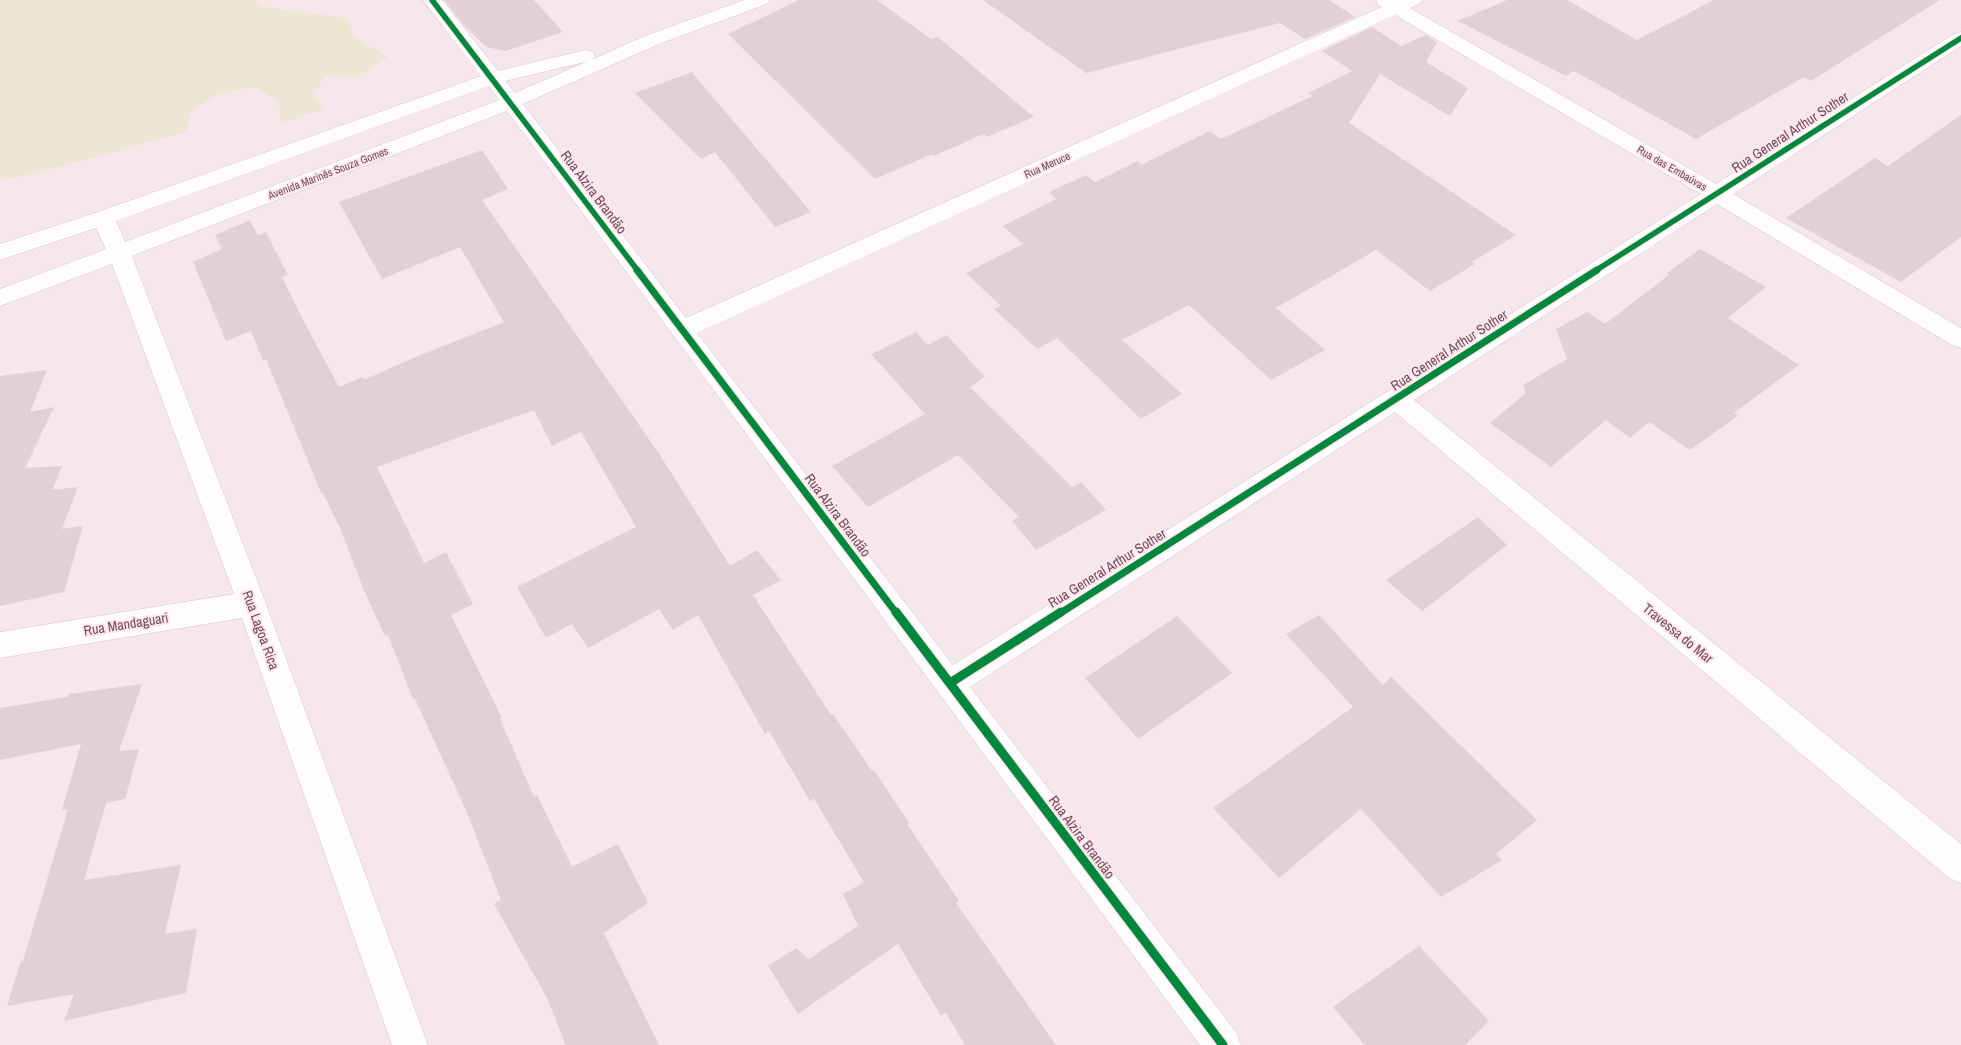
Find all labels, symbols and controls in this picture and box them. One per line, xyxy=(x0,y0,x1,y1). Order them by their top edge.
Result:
street label: Rua General Arthur Sother xyxy=(1728,87,1852,177)
street label: Rua das Embaúvas xyxy=(1634,142,1710,194)
street label: Avenida Marinês Souza Gomes xyxy=(265,143,391,203)
street label: Rua Alzira Brandão xyxy=(557,147,631,237)
street label: Rua Meruce xyxy=(1022,149,1072,181)
street label: Rua General Arthur Sother xyxy=(1387,305,1511,395)
street label: Rua Alzira Brandão xyxy=(801,470,875,560)
street label: Rua General Arthur Sother xyxy=(1045,524,1170,612)
street label: Rua Lagoa Rica xyxy=(238,588,284,673)
street label: Travessa do Mar xyxy=(1639,599,1717,667)
street label: Rua Mandaguari xyxy=(82,608,170,640)
street label: Rua Alzira Brandão xyxy=(1045,792,1119,882)

